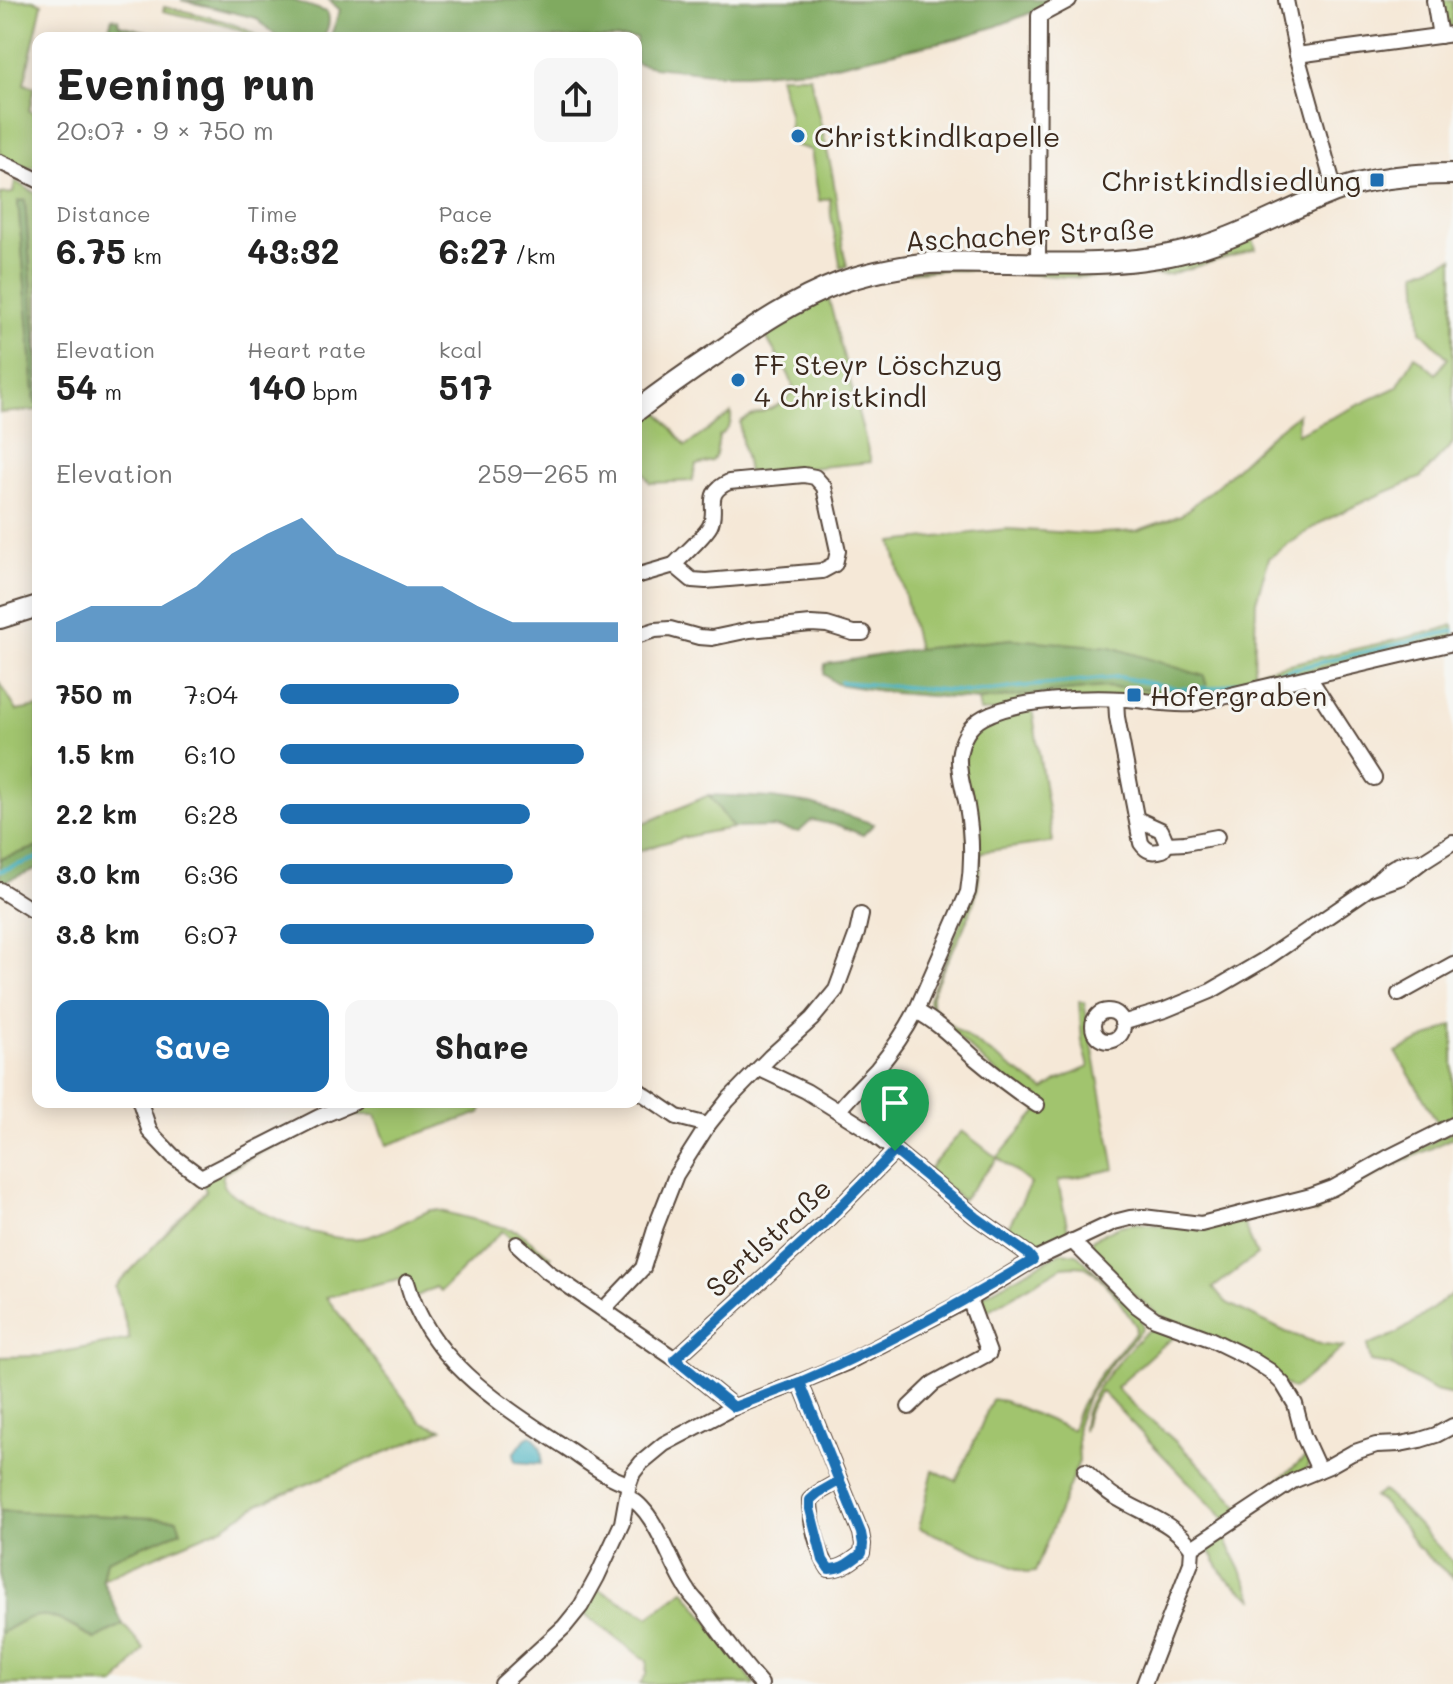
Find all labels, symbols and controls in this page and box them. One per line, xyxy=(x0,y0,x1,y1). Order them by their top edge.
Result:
text: Evening run xyxy=(56,54,315,111)
button: share xyxy=(534,58,618,142)
text: 20:07 · 9 × 750 m xyxy=(56,113,274,147)
place label: Christkindlkapelle xyxy=(814,118,1060,154)
marker: Christkindlkapelle xyxy=(789,127,807,145)
place label: Christkindlsiedlung xyxy=(1102,162,1361,198)
marker: Christkindlsiedlung xyxy=(1368,171,1386,189)
text: Distance xyxy=(56,199,151,228)
text: Time xyxy=(247,199,297,228)
text: Pace xyxy=(439,199,492,228)
street label: Aschacher Straße xyxy=(904,209,1156,259)
text: 6.75 xyxy=(56,228,126,273)
text: 43:32 xyxy=(247,228,339,273)
text: 6:27 xyxy=(439,228,508,273)
text: km xyxy=(126,241,162,270)
text: /km xyxy=(508,241,556,270)
text: Elevation xyxy=(56,335,155,364)
text: Heart rate xyxy=(247,335,366,364)
text: kcal xyxy=(439,335,483,364)
place label: FF Steyr Löschzug 4 Christkindl xyxy=(754,346,1002,414)
text: 54 xyxy=(56,364,97,409)
text: 140 xyxy=(247,364,306,409)
text: 517 xyxy=(439,364,493,409)
marker: FF Steyr Löschzug 4 Christkindl xyxy=(729,371,747,389)
text: m xyxy=(97,377,122,406)
text: bpm xyxy=(306,377,358,406)
text: Elevation xyxy=(56,456,173,490)
text: 259–265 m xyxy=(477,456,618,490)
text: 750 m xyxy=(56,677,132,711)
text: 7:04 xyxy=(184,677,238,711)
place label: Hofergraben xyxy=(1150,677,1327,713)
marker: Hofergraben xyxy=(1125,686,1143,704)
text: 1.5 km xyxy=(56,737,135,771)
text: 6:10 xyxy=(184,737,235,771)
text: 2.2 km xyxy=(56,797,137,831)
text: 6:28 xyxy=(184,797,238,831)
text: 3.0 km xyxy=(56,857,140,891)
text: 6:36 xyxy=(184,857,239,891)
text: 3.8 km xyxy=(56,917,140,951)
text: 6:07 xyxy=(184,917,238,951)
button: Save xyxy=(56,1000,329,1092)
button: Share xyxy=(345,1000,618,1092)
pin xyxy=(861,1069,929,1151)
icon: arrive xyxy=(873,1081,917,1125)
street label: Sertlstraße xyxy=(698,1170,838,1304)

